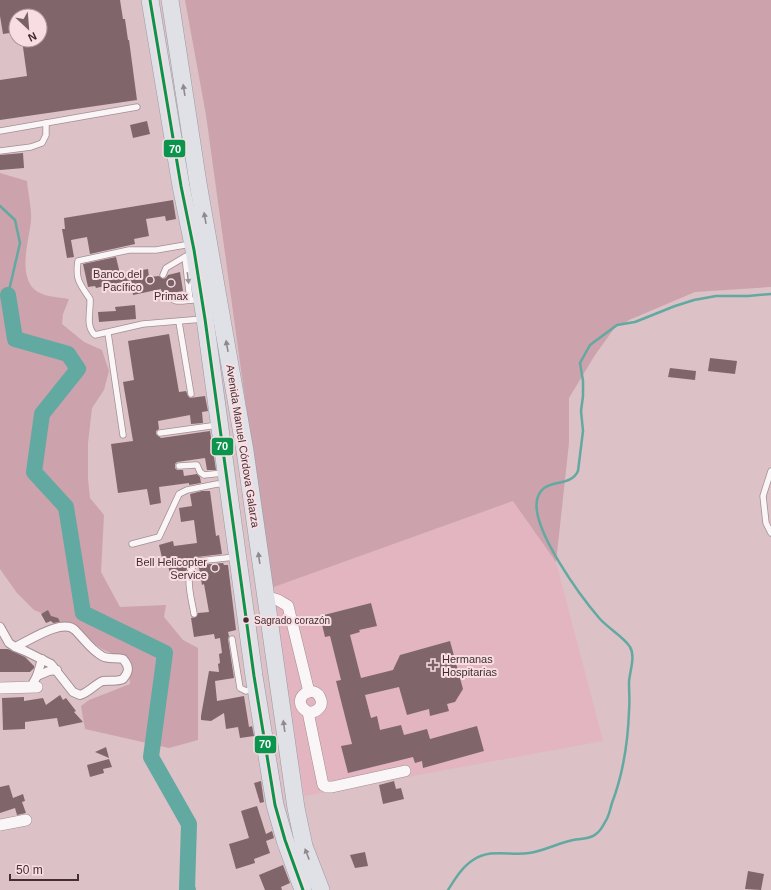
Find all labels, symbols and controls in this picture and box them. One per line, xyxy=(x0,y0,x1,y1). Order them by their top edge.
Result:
north arrow xyxy=(8,8,48,48)
text: N xyxy=(26,30,39,44)
one-way arrow xyxy=(181,84,187,96)
line badge: 70 xyxy=(163,139,186,158)
text: 70 xyxy=(169,143,181,155)
one-way arrow xyxy=(201,212,207,224)
place label: Banco del Pacífico xyxy=(93,268,142,293)
one-way arrow xyxy=(185,272,191,284)
marker: Banco del Pacífico xyxy=(145,275,155,285)
marker: Primax xyxy=(166,278,176,288)
place label: Primax xyxy=(154,290,189,302)
one-way arrow xyxy=(224,340,230,352)
street label: Avenida Manuel Córdova Galarza xyxy=(224,364,262,529)
line badge: 70 xyxy=(211,437,234,456)
text: 70 xyxy=(216,440,228,452)
one-way arrow xyxy=(256,552,262,564)
place label: Bell Helicopter Service xyxy=(136,556,207,581)
marker: Bell Helicopter Service xyxy=(210,563,220,573)
marker: Sagrado corazón xyxy=(241,615,251,625)
place label: Sagrado corazón xyxy=(254,615,330,626)
place label: Hermanas Hospitarias xyxy=(442,653,498,678)
marker: Hermanas Hospitarias xyxy=(427,659,439,671)
one-way arrow xyxy=(281,720,287,732)
line badge: 70 xyxy=(254,735,277,754)
text: 70 xyxy=(259,738,271,750)
one-way arrow xyxy=(304,847,310,859)
scale bar xyxy=(10,856,78,882)
text: 50 m xyxy=(16,863,43,877)

